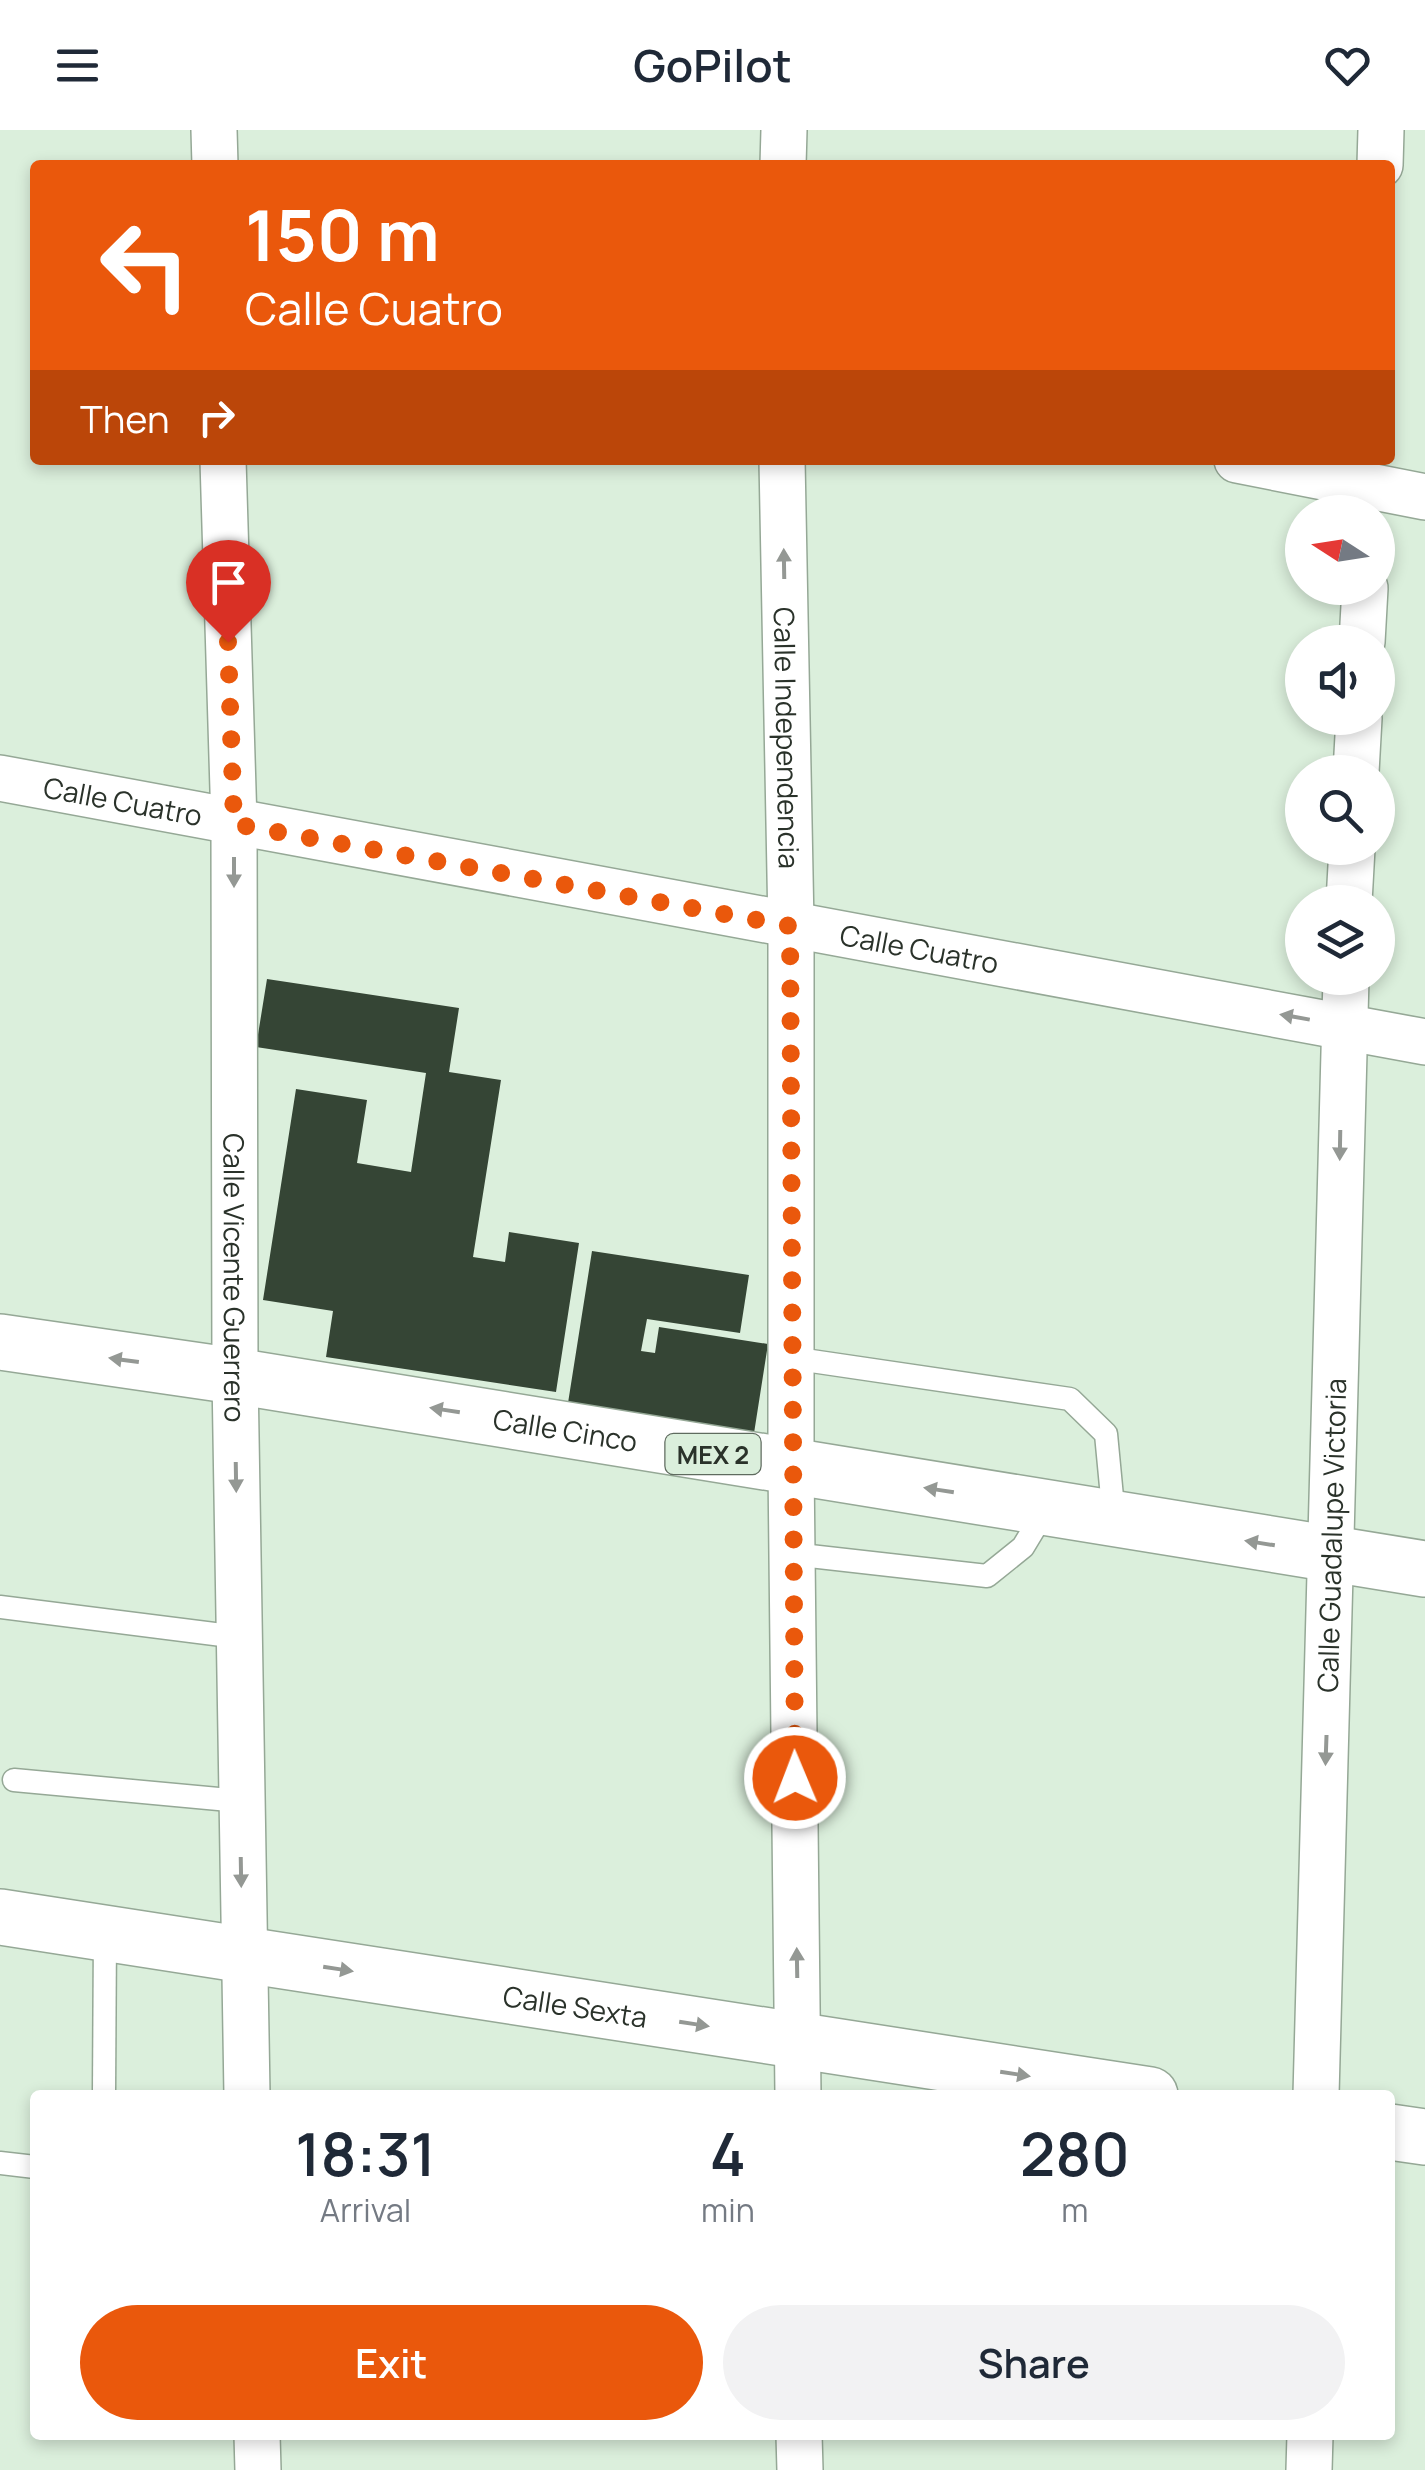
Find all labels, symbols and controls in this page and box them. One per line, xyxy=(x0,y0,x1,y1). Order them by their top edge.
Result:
text: GoPilot xyxy=(633,34,792,96)
icon: menu xyxy=(50,38,105,93)
icon: heart xyxy=(1320,38,1375,93)
text: 150 m xyxy=(245,186,440,282)
icon: left xyxy=(80,200,210,330)
text: Calle Cuatro xyxy=(245,277,503,339)
icon: right xyxy=(189,390,244,445)
text: Then xyxy=(80,392,169,444)
north arrow xyxy=(1285,495,1395,605)
map controls xyxy=(1285,495,1395,995)
pin xyxy=(186,540,271,643)
one-way arrow xyxy=(776,547,792,579)
icon: arrive xyxy=(201,555,256,610)
street label: Calle Independencia xyxy=(766,607,809,869)
button: sound xyxy=(1285,625,1395,735)
button: search xyxy=(1285,755,1395,865)
street label: Calle Cuatro xyxy=(41,767,205,834)
one-way arrow xyxy=(226,857,242,889)
button: layers xyxy=(1285,885,1395,995)
street label: Calle Cuatro xyxy=(837,915,1002,982)
one-way arrow xyxy=(1279,1008,1310,1024)
one-way arrow xyxy=(1332,1129,1348,1161)
street label: Calle Vicente Guerrero xyxy=(216,1133,255,1423)
one-way arrow xyxy=(108,1352,139,1368)
street label: Calle Guadalupe Victoria xyxy=(1308,1378,1354,1693)
street label: Calle Cinco xyxy=(490,1399,640,1460)
one-way arrow xyxy=(429,1402,461,1418)
road number: MEX 2 xyxy=(666,1434,760,1474)
one-way arrow xyxy=(229,1462,245,1494)
one-way arrow xyxy=(923,1482,954,1498)
one-way arrow xyxy=(1243,1535,1275,1550)
position arrow xyxy=(743,1726,847,1830)
one-way arrow xyxy=(1317,1734,1333,1766)
one-way arrow xyxy=(233,1857,249,1889)
one-way arrow xyxy=(789,1946,805,1978)
one-way arrow xyxy=(323,1962,355,1977)
street label: Calle Sexta xyxy=(500,1976,650,2036)
one-way arrow xyxy=(679,2017,711,2033)
one-way arrow xyxy=(1000,2067,1032,2082)
text: 18:31 xyxy=(295,2112,436,2194)
text: 4 xyxy=(710,2112,746,2194)
text: 280 xyxy=(1020,2112,1130,2194)
text: Arrival xyxy=(320,2188,411,2232)
text: min xyxy=(701,2188,755,2232)
text: m xyxy=(1061,2188,1088,2232)
button: Exit xyxy=(80,2305,703,2420)
button: Share xyxy=(723,2305,1345,2420)

